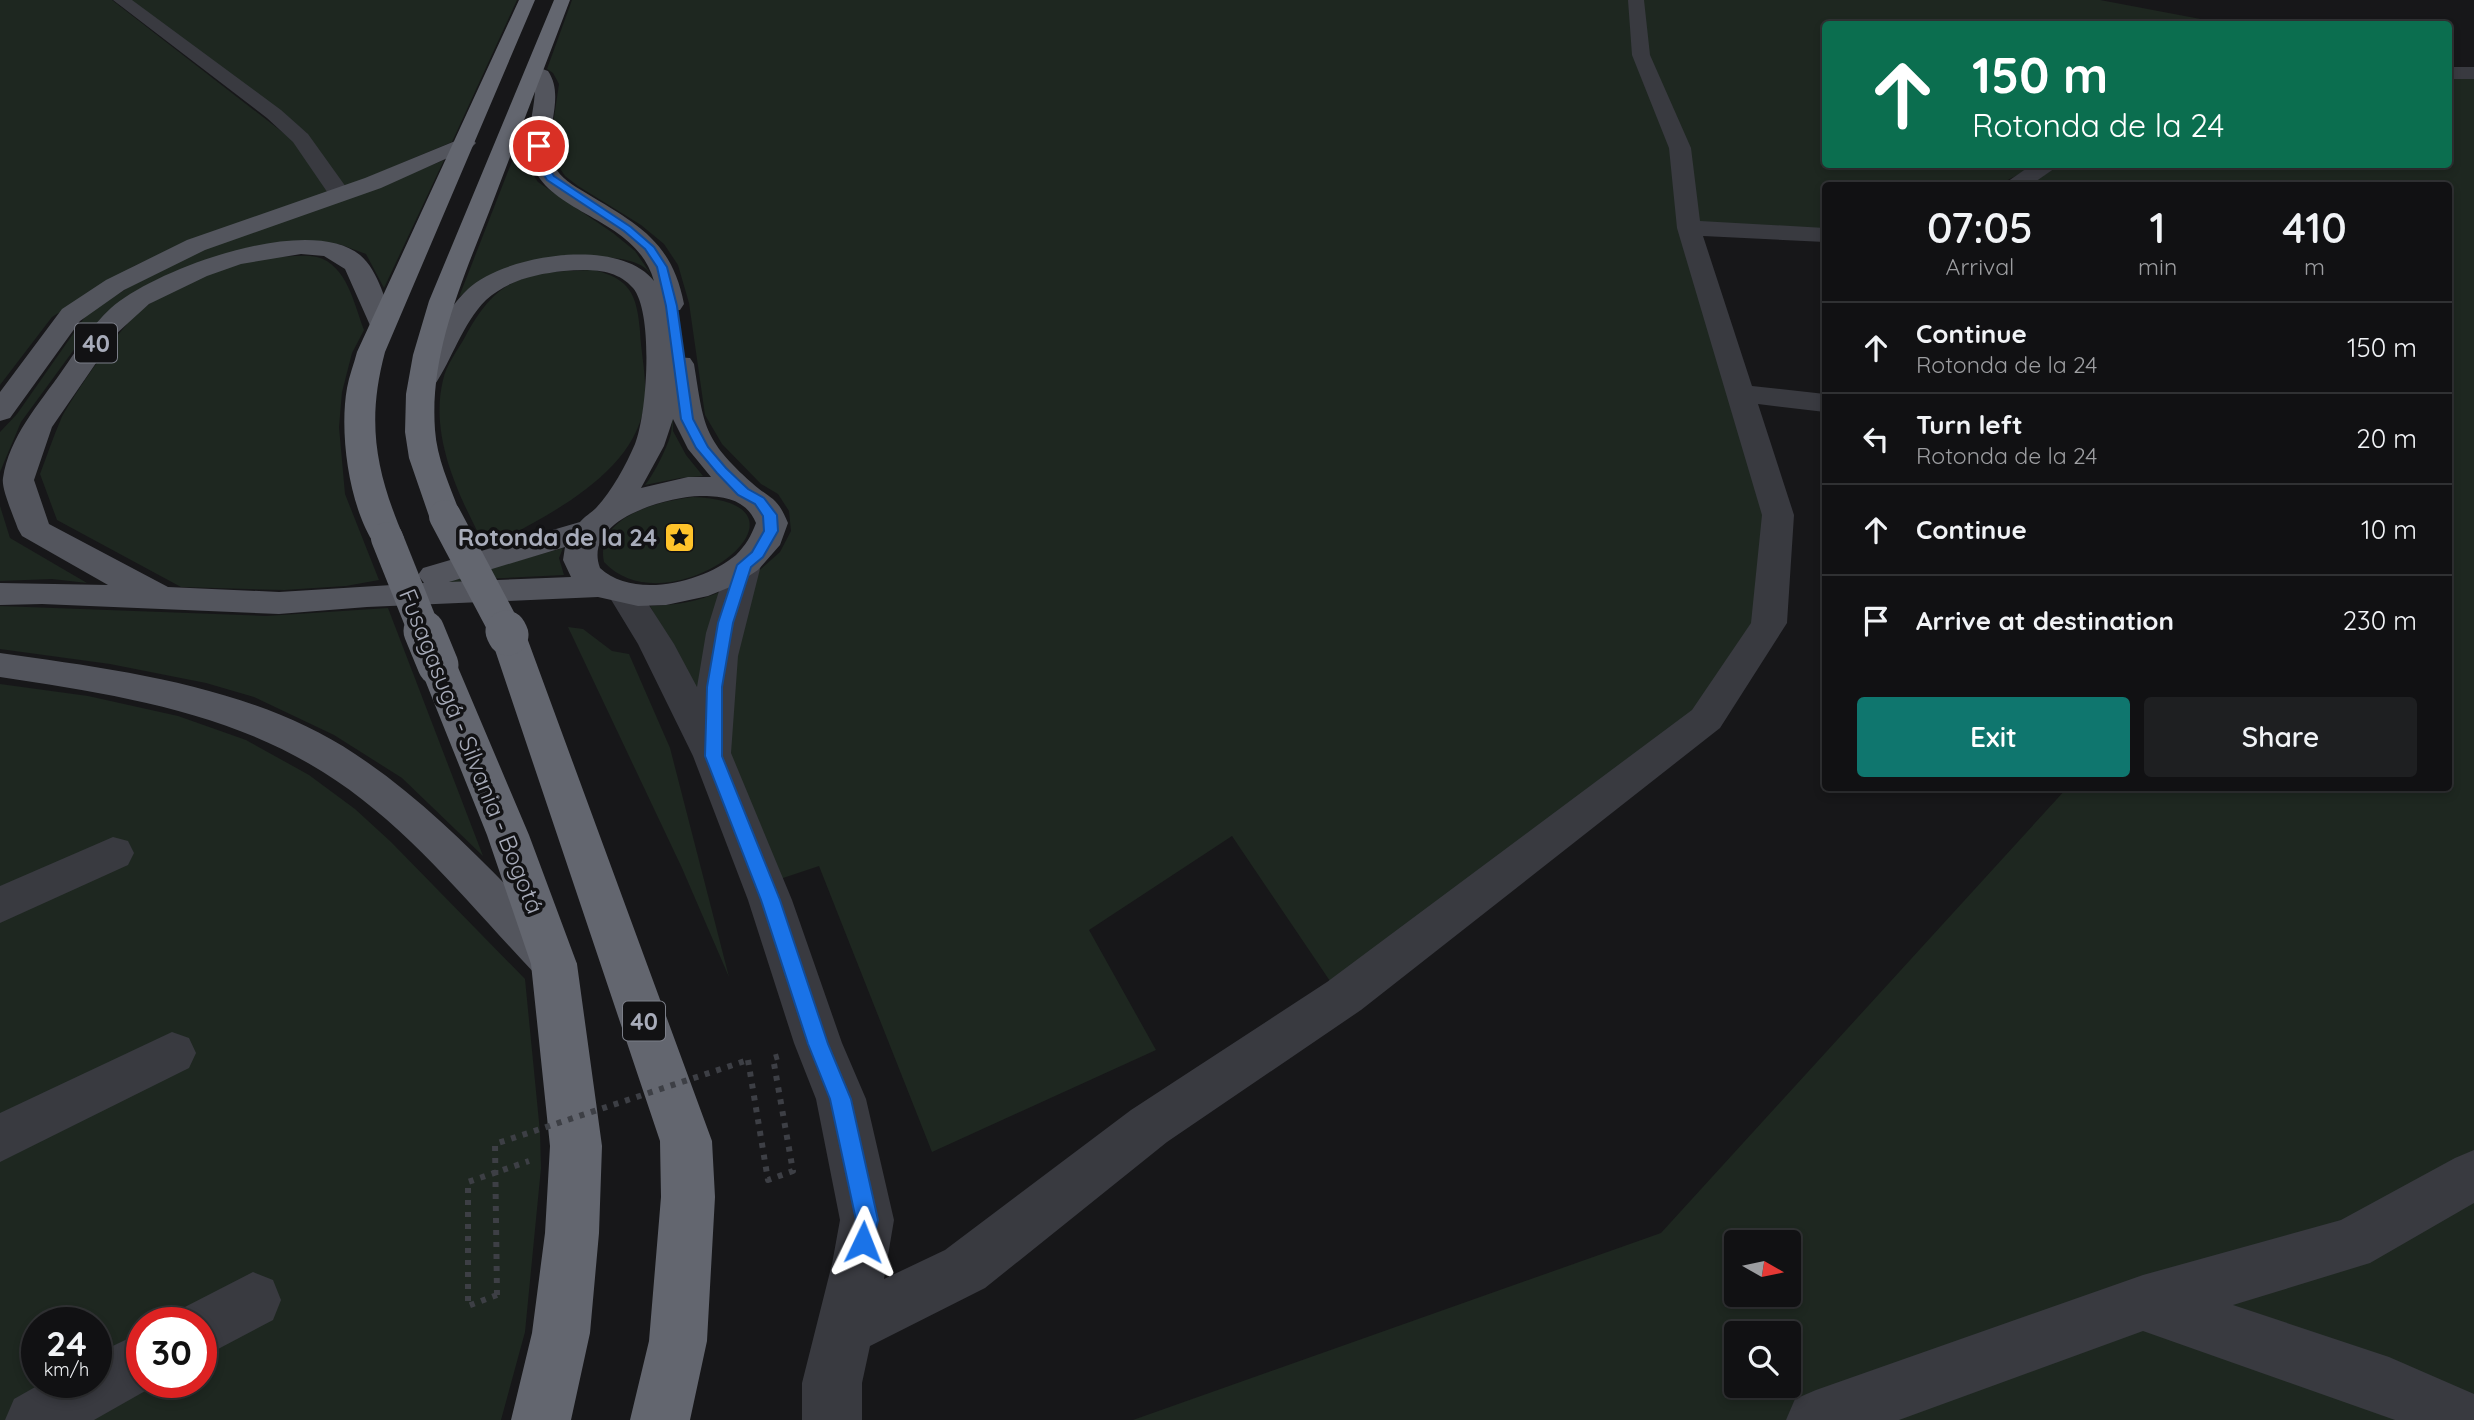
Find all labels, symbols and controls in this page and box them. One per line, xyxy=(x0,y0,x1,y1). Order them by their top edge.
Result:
text: 150 m xyxy=(1972,44,2108,105)
icon: ahead xyxy=(1857,49,1948,140)
text: Rotonda de la 24 xyxy=(1972,105,2224,145)
pin xyxy=(509,116,569,176)
icon: arrive xyxy=(520,127,558,165)
text: 07:05 xyxy=(1927,201,2033,254)
text: 1 xyxy=(2150,201,2166,254)
text: 410 xyxy=(2282,201,2347,254)
text: Arrival xyxy=(1946,252,2014,281)
text: min xyxy=(2138,252,2177,281)
text: m xyxy=(2304,252,2325,281)
text: Continue xyxy=(1916,317,2027,350)
road number: 40 xyxy=(75,324,117,362)
icon: ahead xyxy=(1857,329,1895,367)
text: 150 m xyxy=(2347,331,2417,364)
text: Rotonda de la 24 xyxy=(1916,350,2097,379)
text: Turn left xyxy=(1916,408,2023,441)
icon: left xyxy=(1857,420,1895,458)
text: 20 m xyxy=(2356,422,2417,455)
text: Rotonda de la 24 xyxy=(1916,441,2097,470)
icon: ahead xyxy=(1857,511,1895,549)
text: Continue xyxy=(1916,513,2027,546)
text: 10 m xyxy=(2361,513,2417,546)
place icon: Rotonda de la 24 xyxy=(663,520,697,554)
place label: Rotonda de la 24 xyxy=(458,522,657,552)
street label: Fusagasugá - Silvania - Bogotá xyxy=(393,584,551,918)
icon: arrive xyxy=(1857,602,1895,640)
text: Arrive at destination xyxy=(1916,604,2174,637)
text: 230 m xyxy=(2343,604,2417,637)
button: Exit xyxy=(1857,697,2130,777)
button: Share xyxy=(2144,697,2417,777)
road number: 40 xyxy=(623,1002,665,1040)
position arrow xyxy=(826,1205,900,1279)
north arrow xyxy=(1724,1230,1801,1307)
map controls xyxy=(1724,1230,1801,1398)
speed limit sign: 30 xyxy=(126,1307,217,1398)
text: 24 xyxy=(46,1321,87,1365)
button: search xyxy=(1724,1321,1801,1398)
text: km/h xyxy=(44,1358,89,1381)

